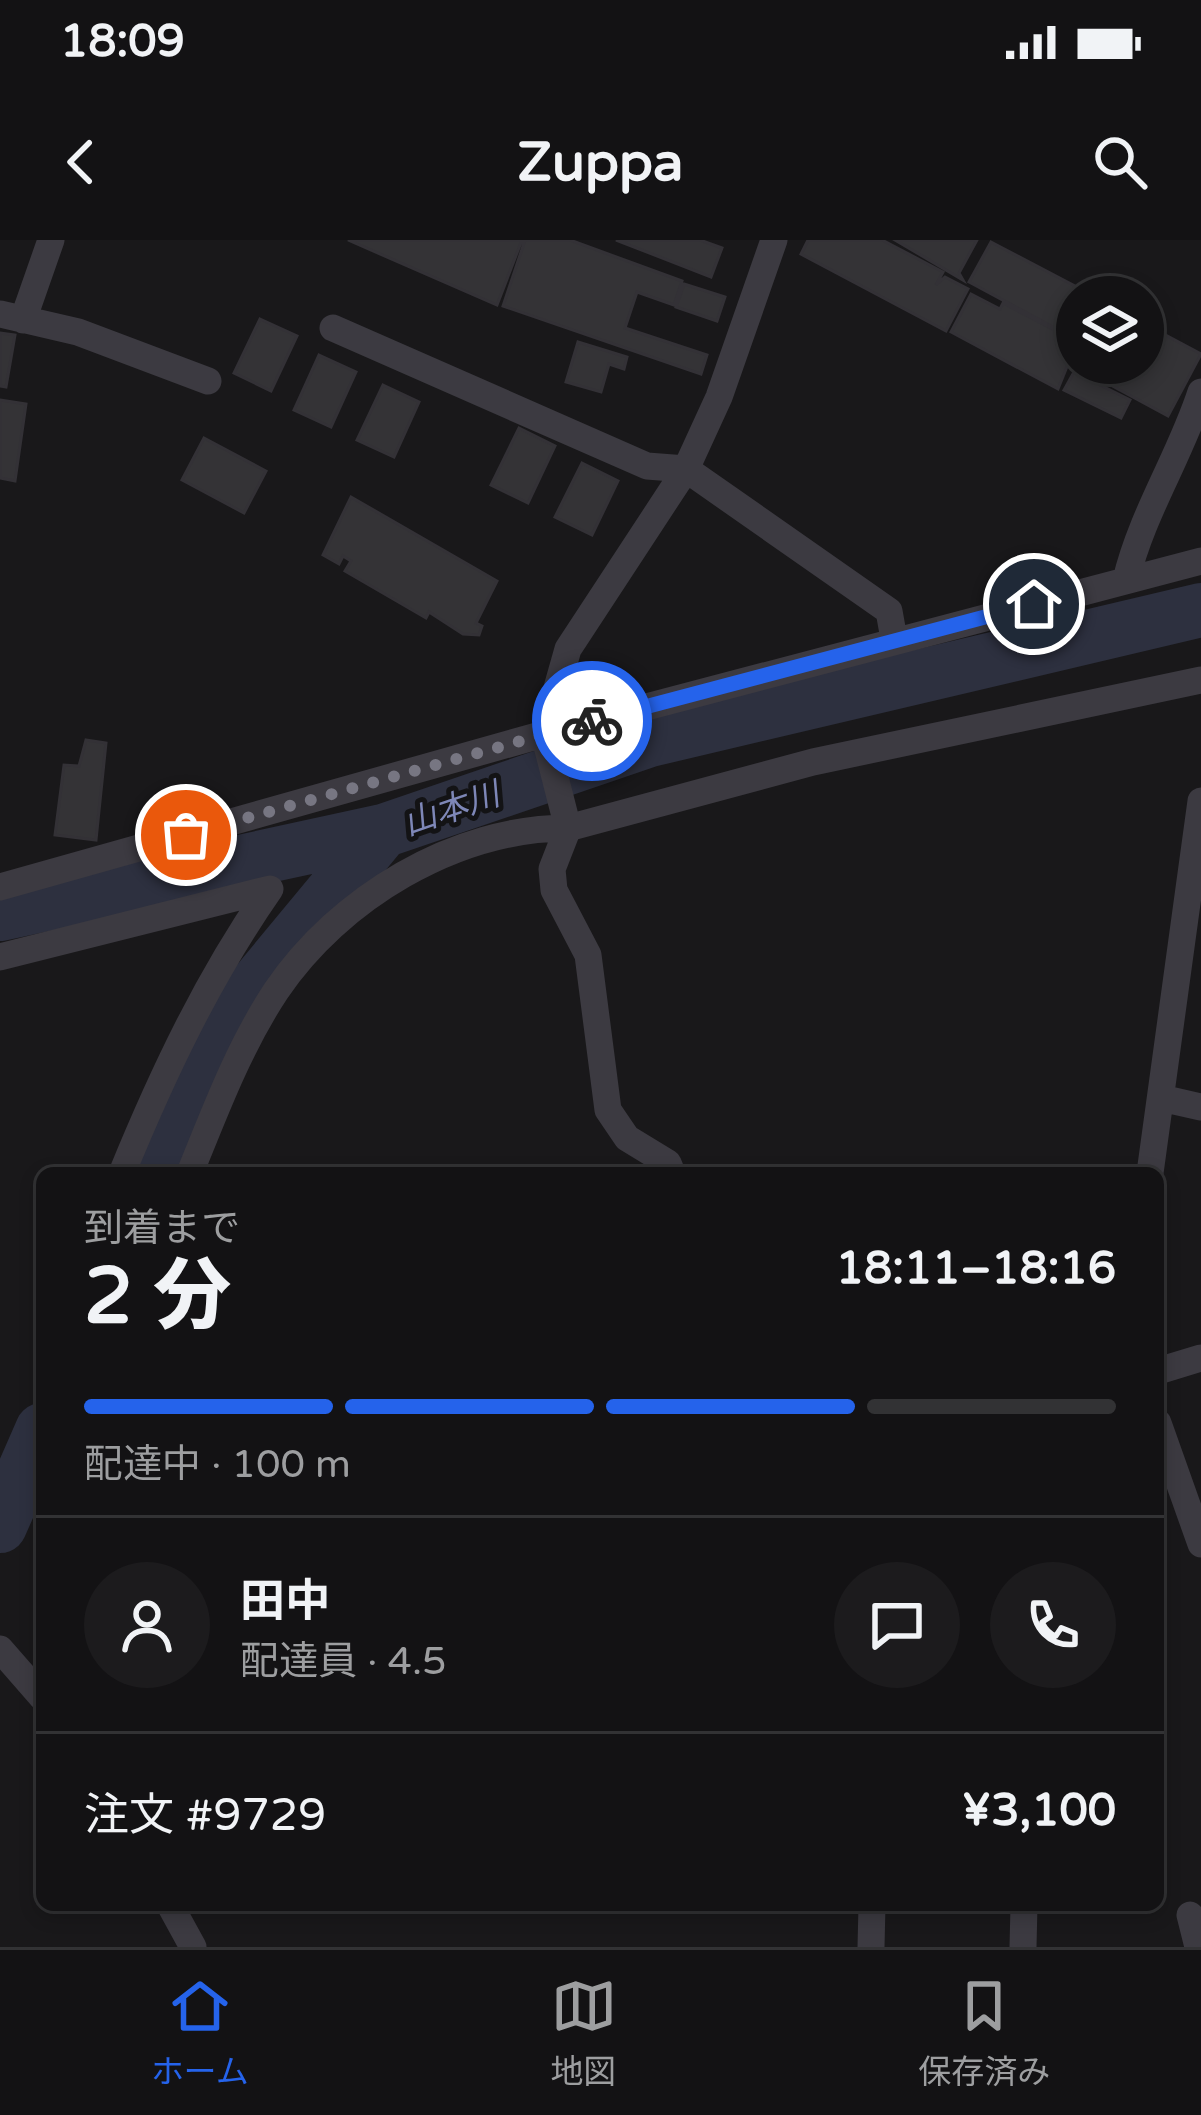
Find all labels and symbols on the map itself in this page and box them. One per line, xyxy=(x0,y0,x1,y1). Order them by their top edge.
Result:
pin xyxy=(983,553,1085,655)
courier xyxy=(532,661,652,781)
water label: 山本川 xyxy=(398,774,507,844)
pin xyxy=(135,784,237,886)

